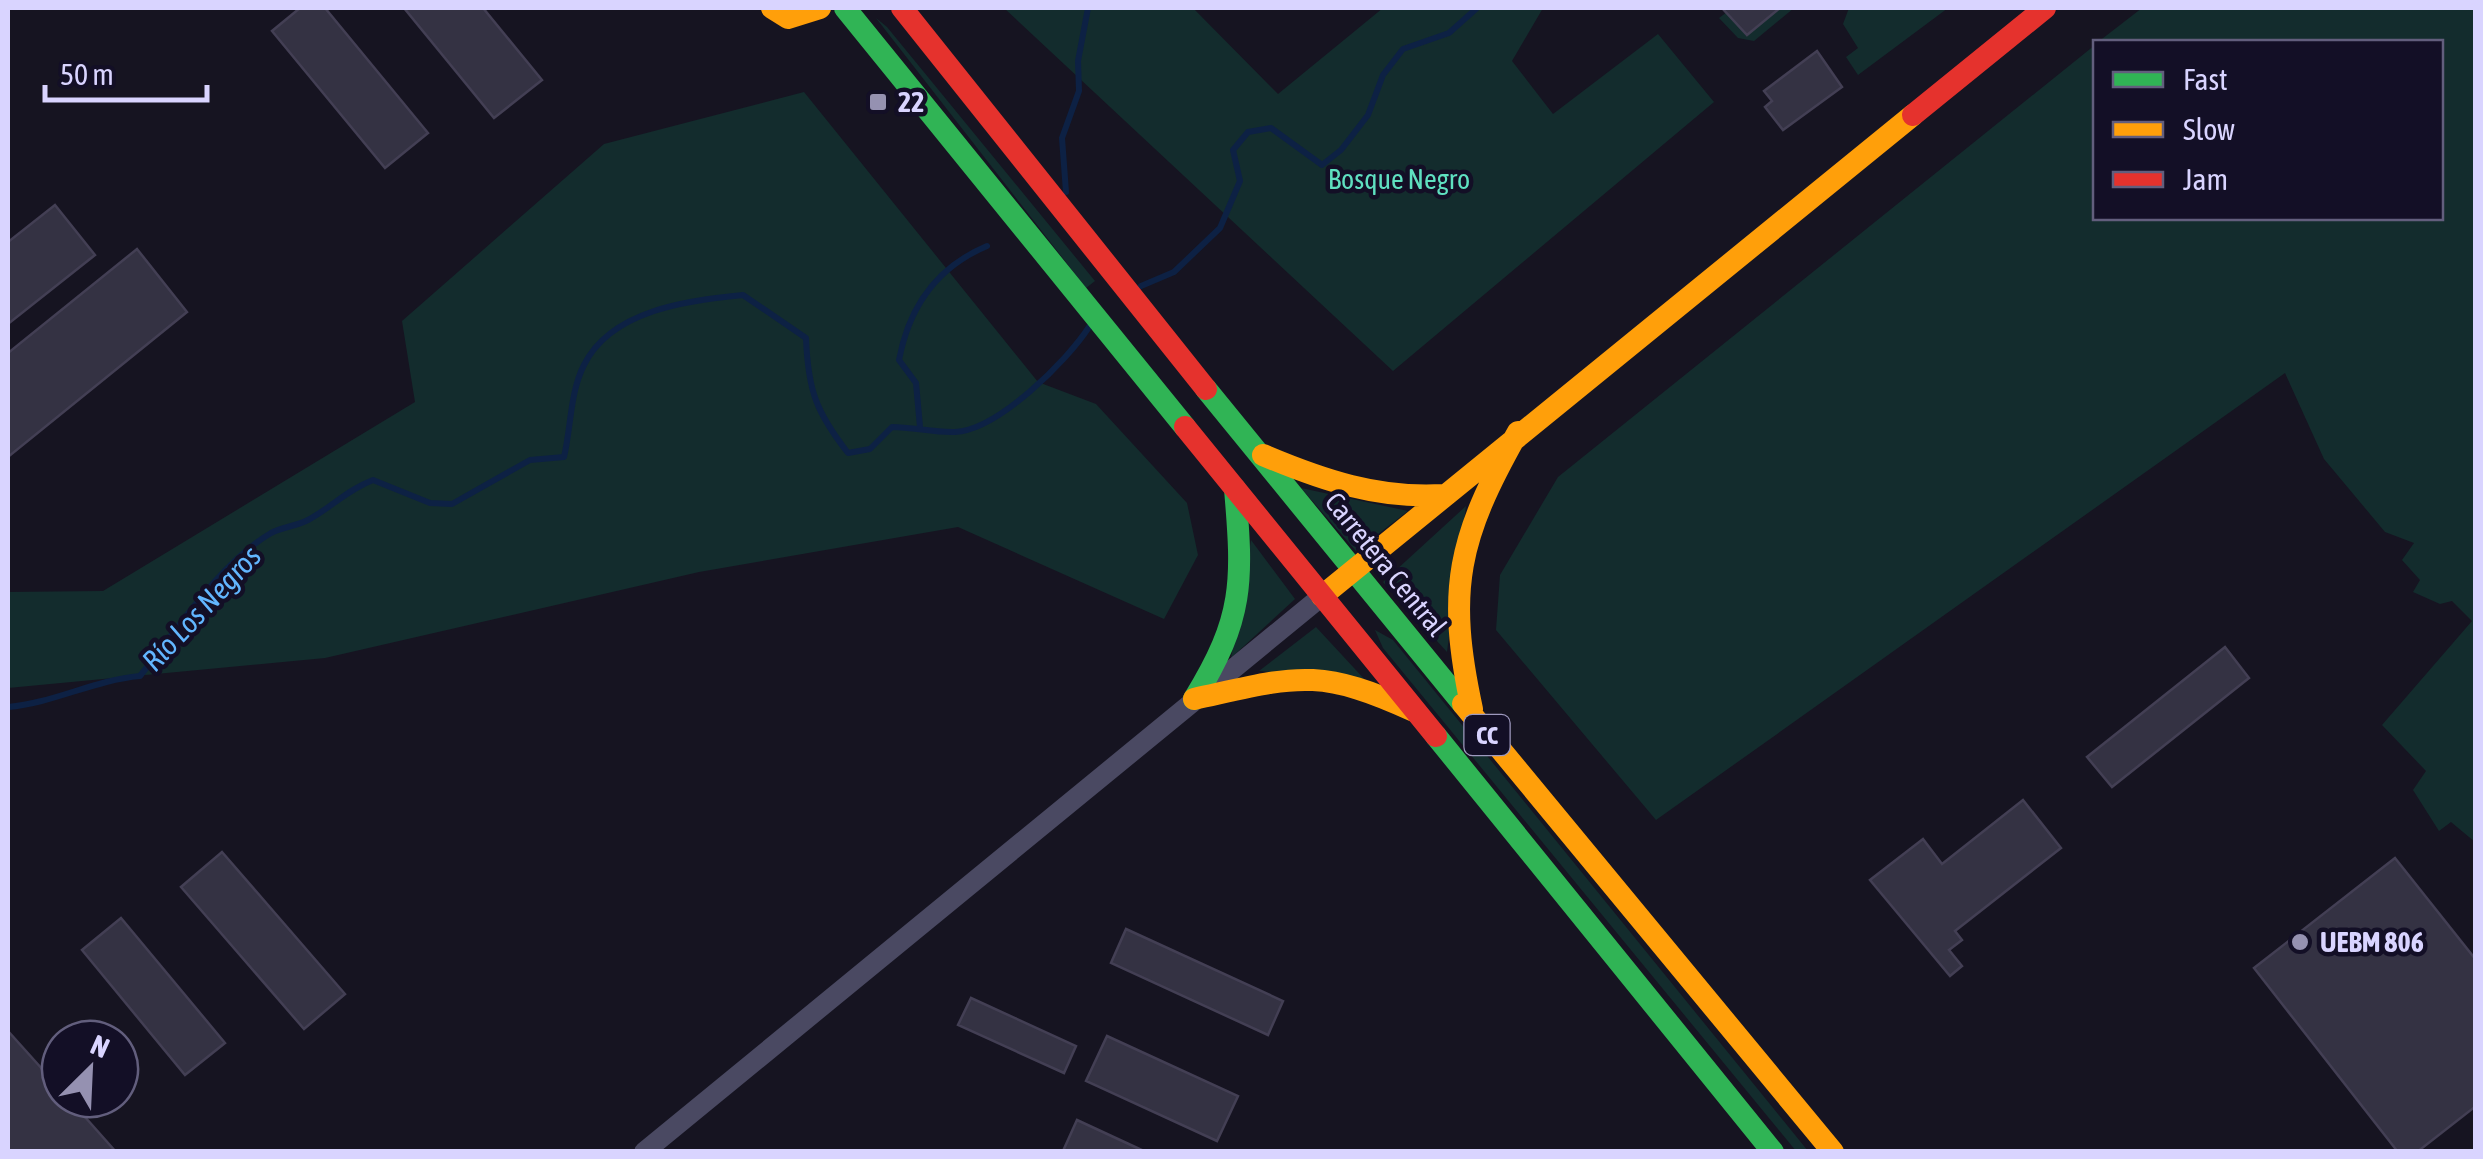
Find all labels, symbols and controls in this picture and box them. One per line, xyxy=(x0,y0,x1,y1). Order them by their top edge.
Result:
scale bar xyxy=(45,40,208,102)
legend xyxy=(2093,40,2443,220)
text: 50 m xyxy=(60,57,114,91)
text: Fast xyxy=(2183,62,2228,96)
place label: 22 xyxy=(898,86,924,118)
marker: 22 xyxy=(867,91,889,113)
text: Slow xyxy=(2183,112,2235,146)
text: Jam xyxy=(2183,162,2228,196)
park label: Bosque Negro xyxy=(1328,163,1470,195)
street label: Carretera Central xyxy=(1318,486,1454,643)
water label: Río Los Negros xyxy=(135,539,267,677)
road number: CC xyxy=(1464,715,1510,755)
place label: UEBM 806 xyxy=(2320,926,2424,958)
marker: UEBM 806 xyxy=(2289,931,2311,953)
north arrow xyxy=(40,1019,140,1119)
text: N xyxy=(86,1028,114,1064)

